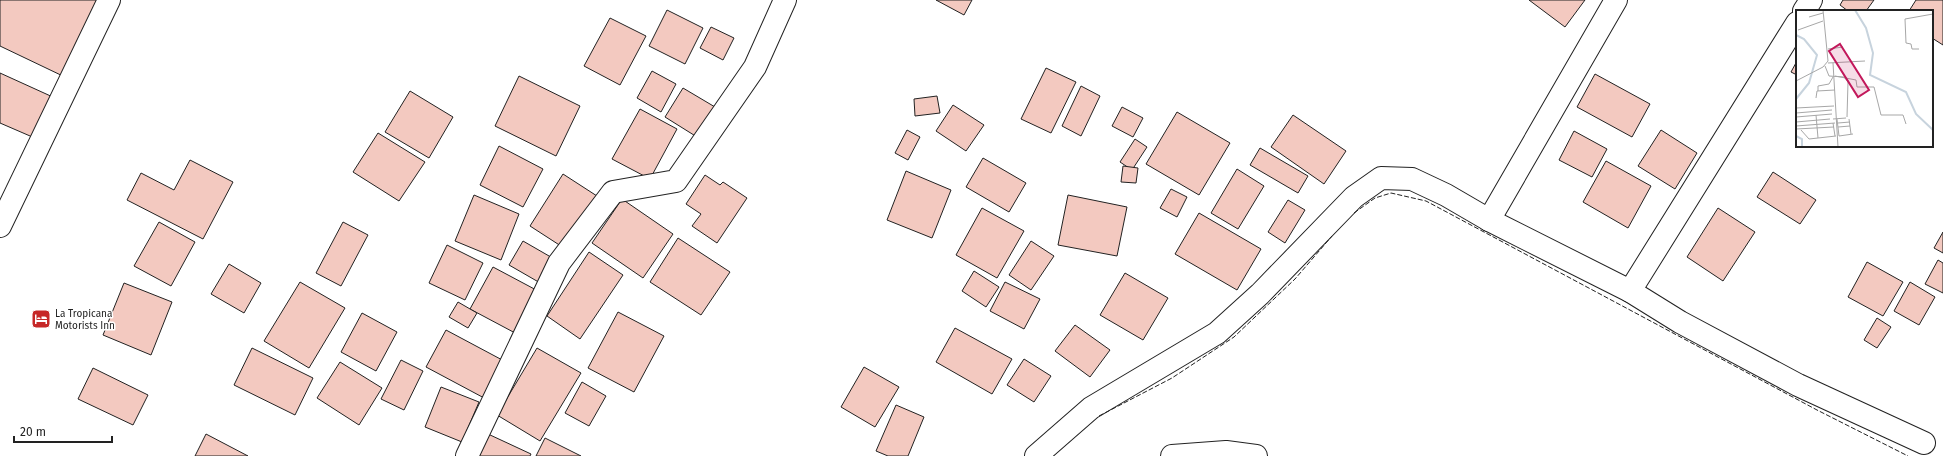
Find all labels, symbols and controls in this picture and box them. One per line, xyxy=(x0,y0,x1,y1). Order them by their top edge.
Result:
inset map xyxy=(1796,10,1933,147)
hotel icon: La Tropicana Motorists Inn xyxy=(30,308,52,330)
place label: La Tropicana Motorists Inn xyxy=(55,308,115,332)
scale bar xyxy=(14,418,112,444)
text: 20 m xyxy=(20,425,46,439)

